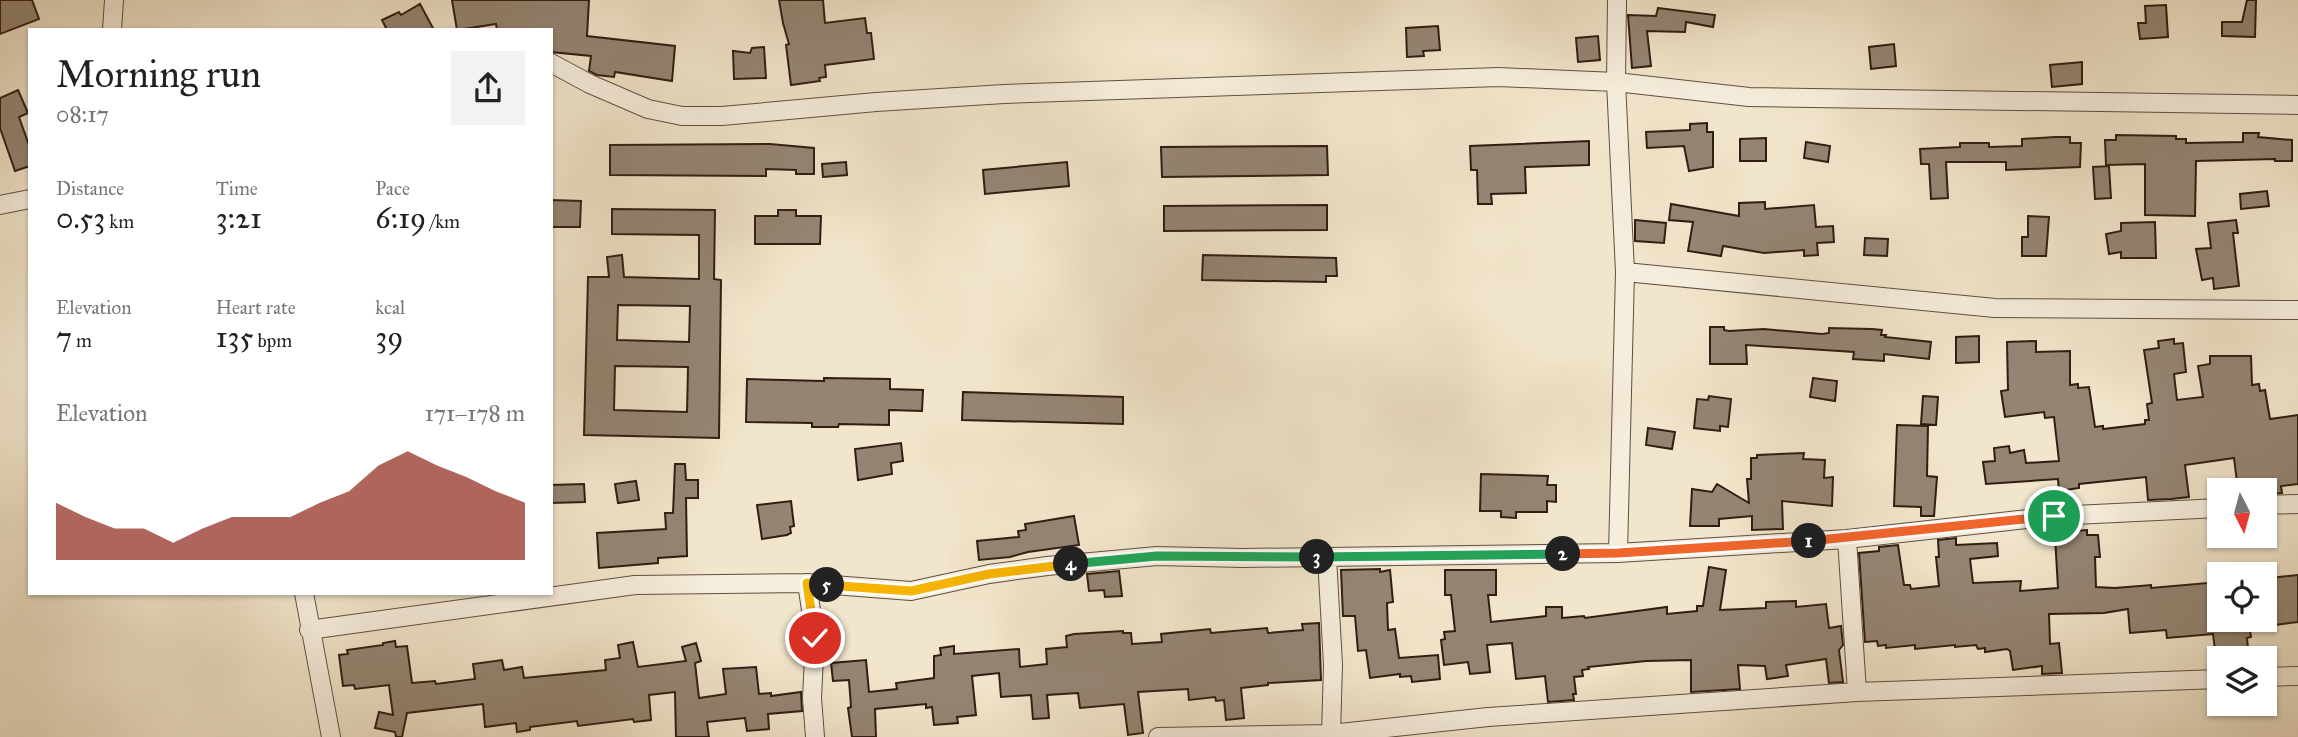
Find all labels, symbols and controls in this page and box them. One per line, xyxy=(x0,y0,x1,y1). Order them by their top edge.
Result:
text: Morning run xyxy=(56,51,261,97)
button: share xyxy=(451,51,525,125)
text: 08:17 xyxy=(56,100,109,128)
text: Distance xyxy=(56,177,124,200)
text: Time xyxy=(216,177,258,200)
text: Pace xyxy=(375,177,410,200)
text: 0.53 xyxy=(56,200,105,236)
text: 3:21 xyxy=(216,200,262,236)
text: 6:19 xyxy=(375,200,426,236)
text: km xyxy=(105,210,134,233)
text: /km xyxy=(426,210,460,233)
text: Elevation xyxy=(56,296,131,319)
text: Heart rate xyxy=(216,296,296,319)
text: kcal xyxy=(375,296,405,319)
text: 7 xyxy=(56,319,72,355)
text: 135 xyxy=(216,319,253,355)
text: 39 xyxy=(375,319,403,355)
text: m xyxy=(72,329,92,352)
text: bpm xyxy=(253,329,292,352)
text: Elevation xyxy=(56,399,147,427)
text: 171–178 m xyxy=(425,399,525,427)
north arrow xyxy=(2207,478,2277,548)
map controls xyxy=(2207,478,2277,716)
pin xyxy=(2024,486,2084,546)
icon: arrive xyxy=(2035,497,2073,535)
pin: 1 xyxy=(1792,524,1826,558)
text: 1 xyxy=(1805,529,1812,552)
pin: 2 xyxy=(1546,536,1580,572)
pin: 3 xyxy=(1300,540,1334,574)
text: 2 xyxy=(1558,542,1567,565)
text: 3 xyxy=(1313,545,1320,568)
pin: 4 xyxy=(1054,546,1088,582)
text: 4 xyxy=(1065,552,1076,575)
button: locate xyxy=(2207,562,2277,632)
pin: 5 xyxy=(810,568,844,602)
text: 5 xyxy=(822,573,831,596)
pin xyxy=(785,608,845,668)
icon: check xyxy=(796,619,834,657)
button: layers xyxy=(2207,646,2277,716)

